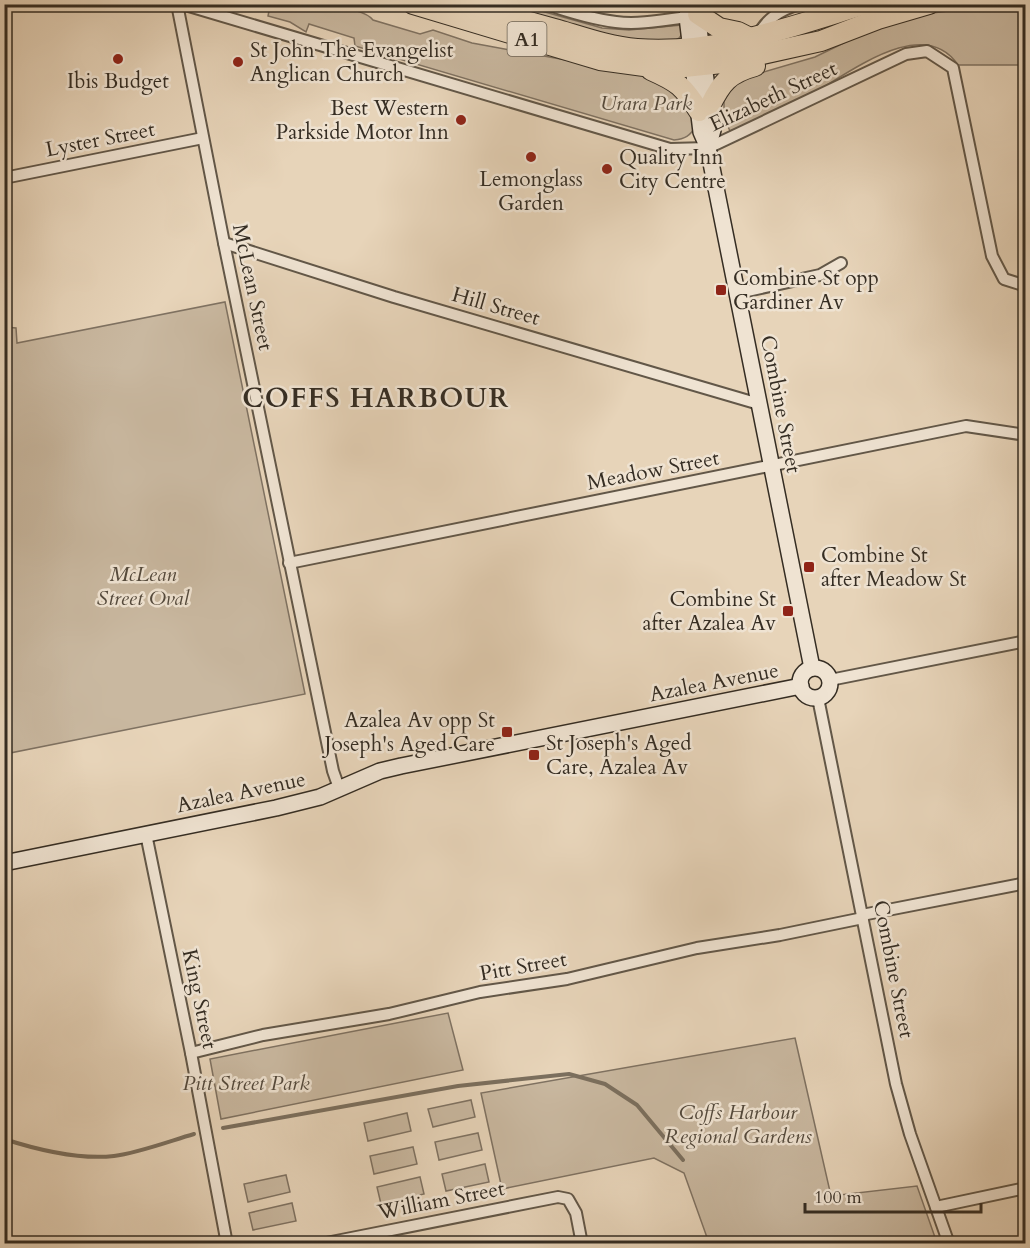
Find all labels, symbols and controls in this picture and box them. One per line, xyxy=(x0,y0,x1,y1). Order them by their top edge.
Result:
road number: A1 xyxy=(508,22,546,56)
place label: St John The Evangelist Anglican Church xyxy=(250,36,454,89)
marker: Ibis Budget xyxy=(111,52,125,66)
street label: Elizabeth Street xyxy=(705,54,842,139)
marker: St John The Evangelist Anglican Church xyxy=(231,55,245,69)
place label: Ibis Budget xyxy=(67,67,169,96)
park label: Urara Park xyxy=(600,89,693,118)
place label: Best Western Parkside Motor Inn xyxy=(276,94,449,147)
marker: Best Western Parkside Motor Inn xyxy=(454,113,468,127)
street label: Lyster Street xyxy=(43,115,158,164)
place label: Quality Inn City Centre xyxy=(619,143,726,196)
marker: Lemonglass Garden xyxy=(524,150,538,164)
marker: Quality Inn City Centre xyxy=(600,162,614,176)
place label: Lemonglass Garden xyxy=(479,165,583,218)
street label: McLean Street xyxy=(225,221,280,353)
place label: Combine St opp Gardiner Av xyxy=(733,264,879,317)
street label: Hill Street xyxy=(448,280,544,333)
marker: Combine St opp Gardiner Av xyxy=(714,283,728,297)
street label: Combine Street xyxy=(753,333,808,476)
district label: COFFS HARBOUR xyxy=(242,380,510,417)
street label: Meadow Street xyxy=(585,443,722,498)
place label: Combine St after Meadow St xyxy=(821,541,967,594)
park label: McLean Street Oval xyxy=(97,560,190,613)
marker: Combine St after Meadow St xyxy=(802,560,816,574)
place label: Combine St after Azalea Av xyxy=(643,585,776,638)
marker: Combine St after Azalea Av xyxy=(781,604,795,618)
street label: Azalea Avenue xyxy=(647,656,781,709)
place label: Azalea Av opp St Joseph's Aged Care xyxy=(321,706,495,759)
marker: Azalea Av opp St Joseph's Aged Care xyxy=(500,725,514,739)
place label: St Joseph's Aged Care, Azalea Av xyxy=(546,729,691,782)
marker: St Joseph's Aged Care, Azalea Av xyxy=(527,748,541,762)
street label: Azalea Avenue xyxy=(174,765,308,820)
street label: Combine Street xyxy=(866,898,921,1041)
street label: Pitt Street xyxy=(477,945,569,988)
street label: King Street xyxy=(175,946,224,1052)
park label: Pitt Street Park xyxy=(182,1069,310,1098)
park label: Coffs Harbour Regional Gardens xyxy=(664,1098,812,1151)
street label: William Street xyxy=(374,1174,507,1227)
scale bar xyxy=(805,1176,980,1214)
text: 100 m xyxy=(814,1185,862,1210)

